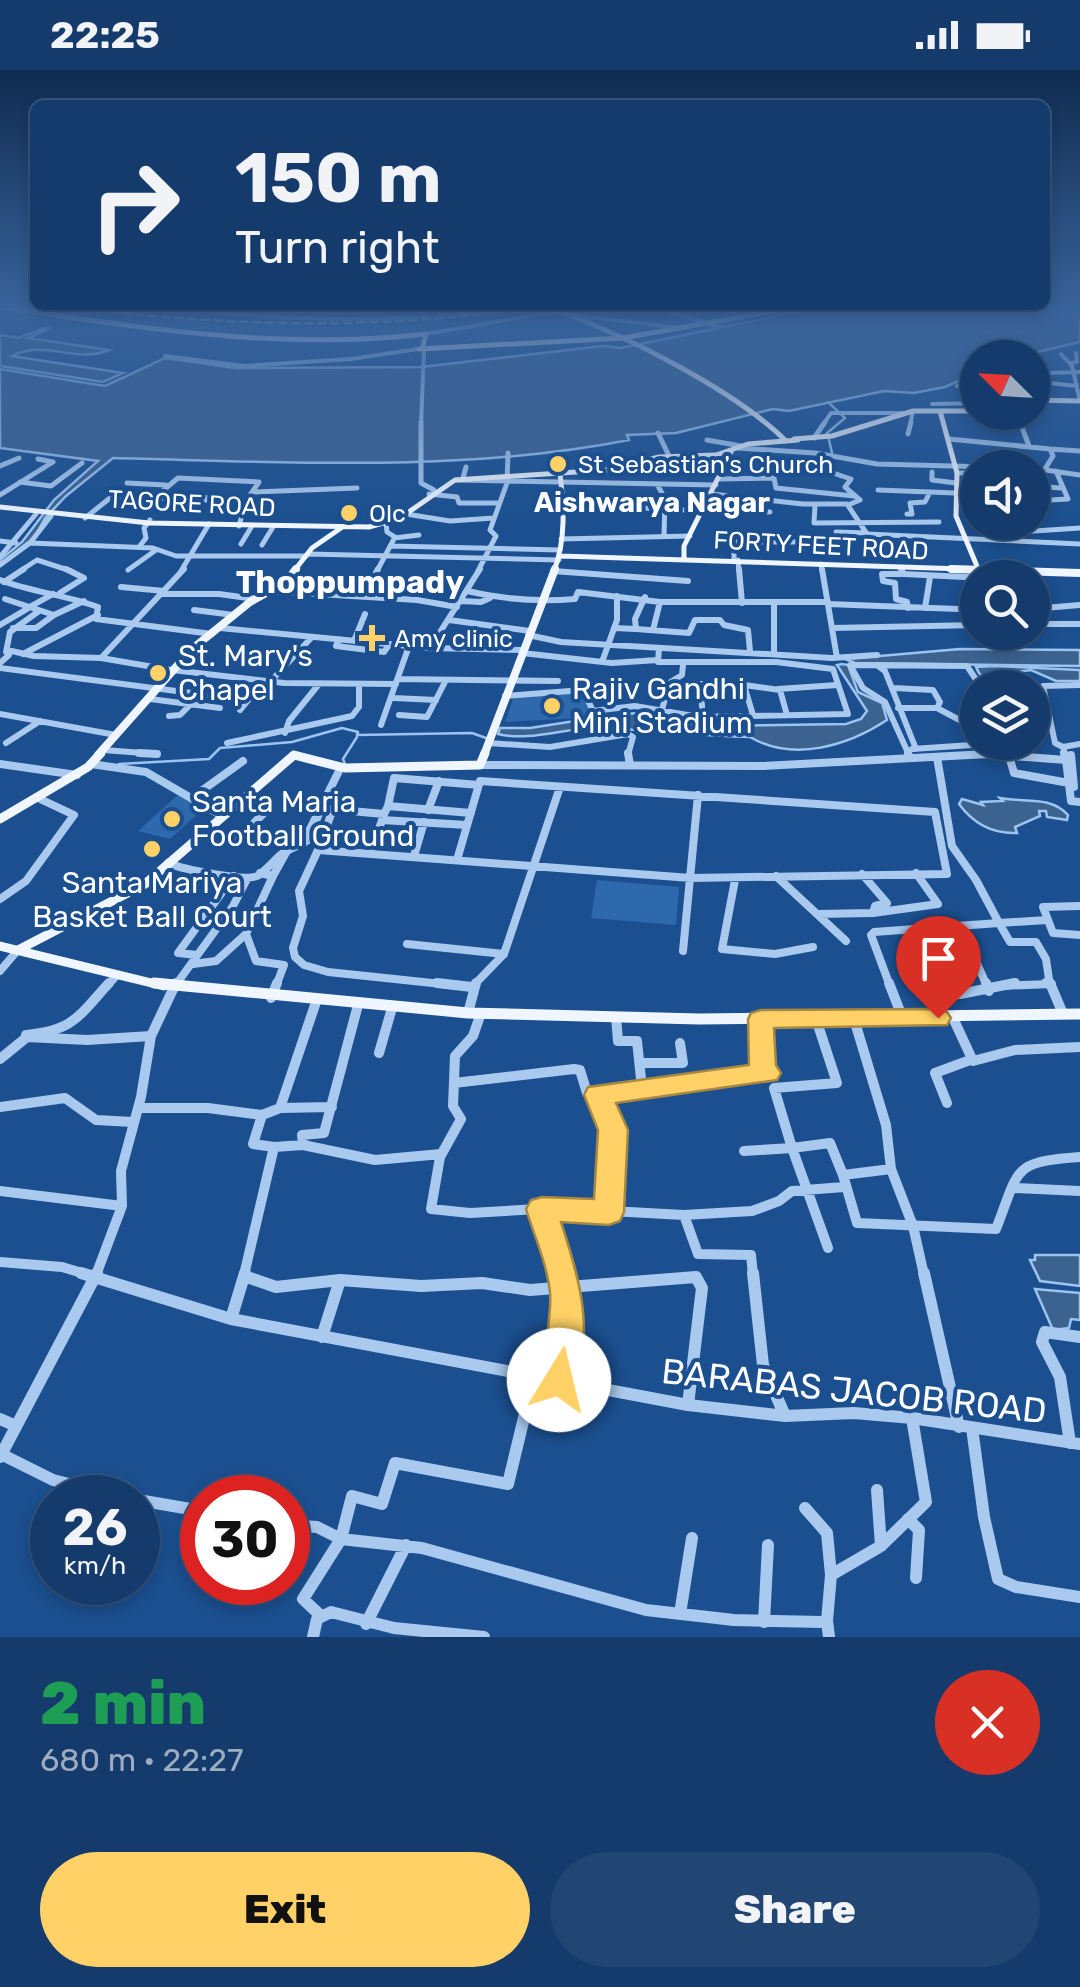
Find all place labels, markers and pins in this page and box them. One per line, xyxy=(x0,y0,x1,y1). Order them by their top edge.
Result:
place label: St Sebastian's Church xyxy=(578,450,833,479)
marker: St Sebastian's Church xyxy=(547,453,569,475)
place label: Olc xyxy=(369,499,406,528)
marker: Olc xyxy=(338,502,360,524)
place label: Amy clinic xyxy=(394,624,513,653)
marker: Amy clinic xyxy=(359,625,385,651)
place label: St. Mary's Chapel xyxy=(178,638,313,708)
marker: St. Mary's Chapel xyxy=(147,662,169,684)
place label: Rajiv Gandhi Mini Stadium xyxy=(572,671,753,741)
marker: Rajiv Gandhi Mini Stadium xyxy=(541,695,563,717)
place label: Santa Maria Football Ground xyxy=(192,784,414,854)
marker: Santa Maria Football Ground xyxy=(161,808,183,830)
marker: Santa Mariya Basket Ball Court xyxy=(141,838,163,860)
place label: Santa Mariya Basket Ball Court xyxy=(32,865,272,935)
pin xyxy=(896,916,981,1019)

